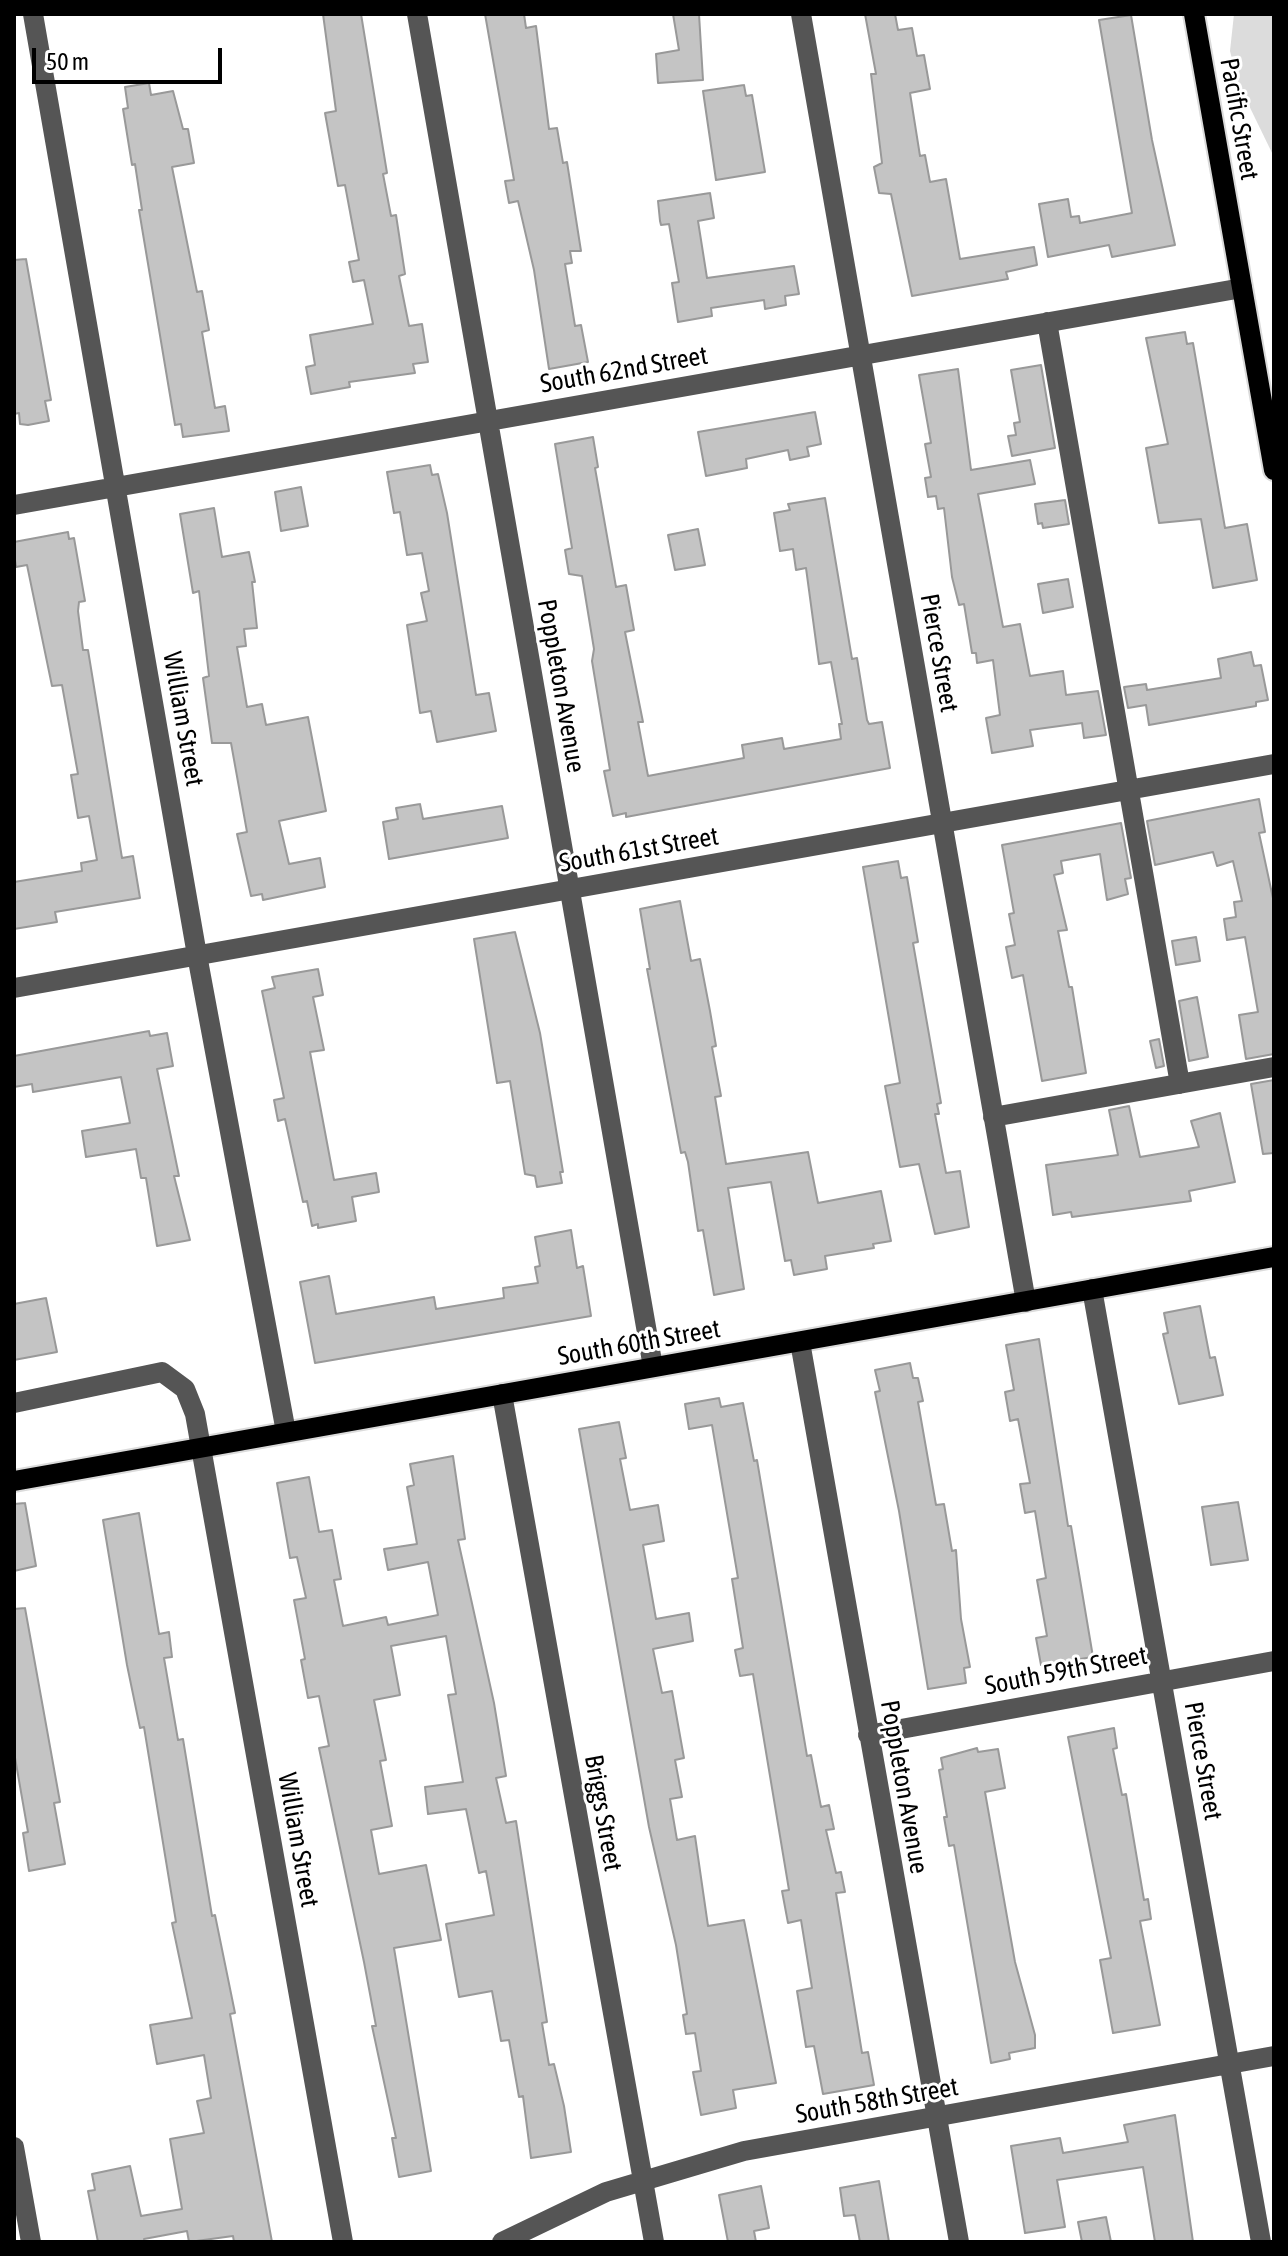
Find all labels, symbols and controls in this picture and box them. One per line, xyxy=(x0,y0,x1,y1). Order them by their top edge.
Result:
scale bar xyxy=(36,32,226,82)
text: 50 m xyxy=(46,48,89,75)
street label: Pacific Street xyxy=(1213,56,1265,182)
street label: South 62nd Street xyxy=(538,340,710,400)
street label: Pierce Street xyxy=(913,591,965,715)
street label: Poppleton Avenue xyxy=(530,597,592,775)
street label: William Street xyxy=(156,649,210,789)
street label: South 61st Street xyxy=(557,821,721,879)
street label: South 60th Street xyxy=(555,1313,723,1373)
street label: South 59th Street xyxy=(982,1640,1150,1702)
street label: Poppleton Avenue xyxy=(873,1698,935,1876)
street label: Pierce Street xyxy=(1177,1699,1229,1823)
street label: Briggs Street xyxy=(577,1752,629,1874)
street label: William Street xyxy=(271,1770,325,1910)
street label: South 58th Street xyxy=(793,2071,961,2131)

